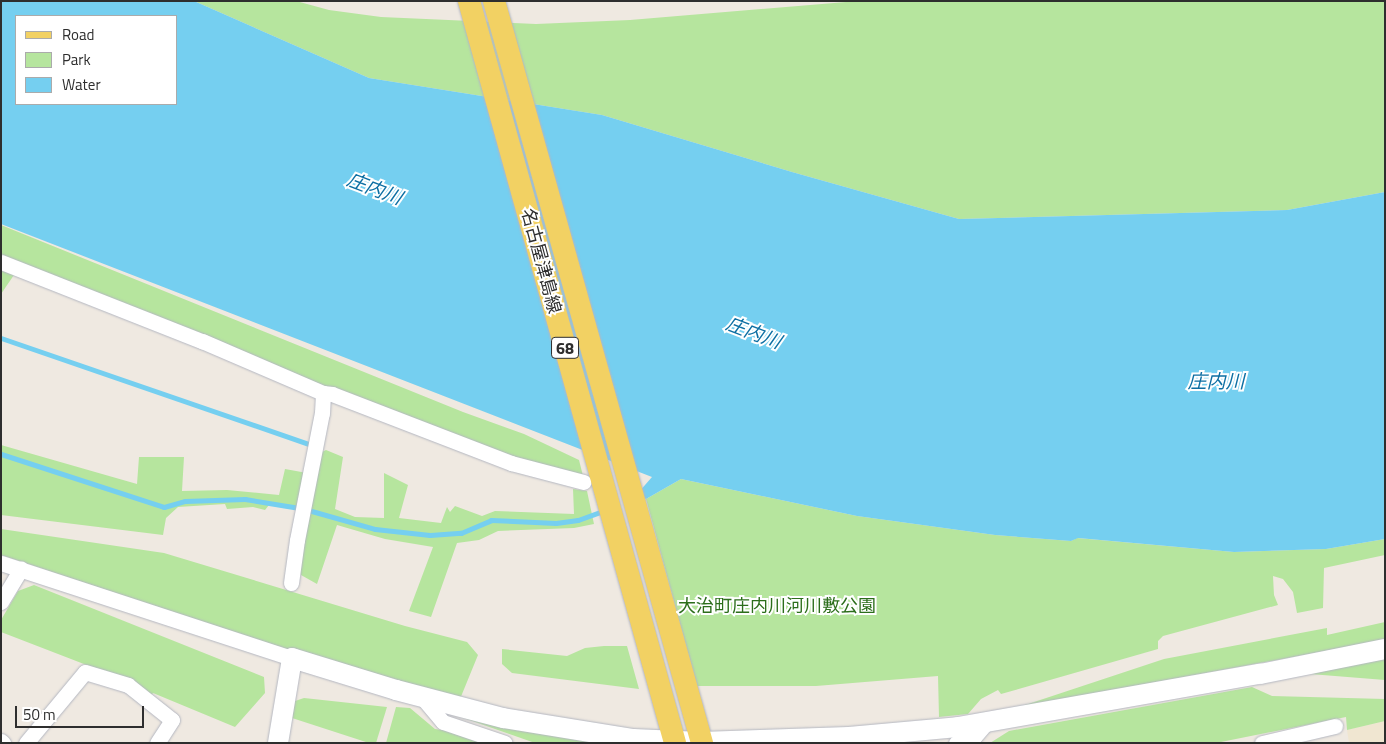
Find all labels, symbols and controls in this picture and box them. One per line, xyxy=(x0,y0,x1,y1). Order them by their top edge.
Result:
legend xyxy=(15,15,178,105)
text: Road xyxy=(62,23,94,46)
text: Park xyxy=(62,48,91,71)
text: Water xyxy=(62,73,101,96)
water label: 庄内川 xyxy=(344,167,406,209)
street label: 名古屋津島線 xyxy=(517,206,565,316)
water label: 庄内川 xyxy=(723,311,785,353)
road number: 68 xyxy=(550,334,580,362)
water label: 庄内川 xyxy=(1188,370,1244,392)
park label: 大治町庄内川河川敷公園 xyxy=(678,595,876,617)
scale bar xyxy=(18,696,146,728)
text: 50 m xyxy=(23,703,56,726)

